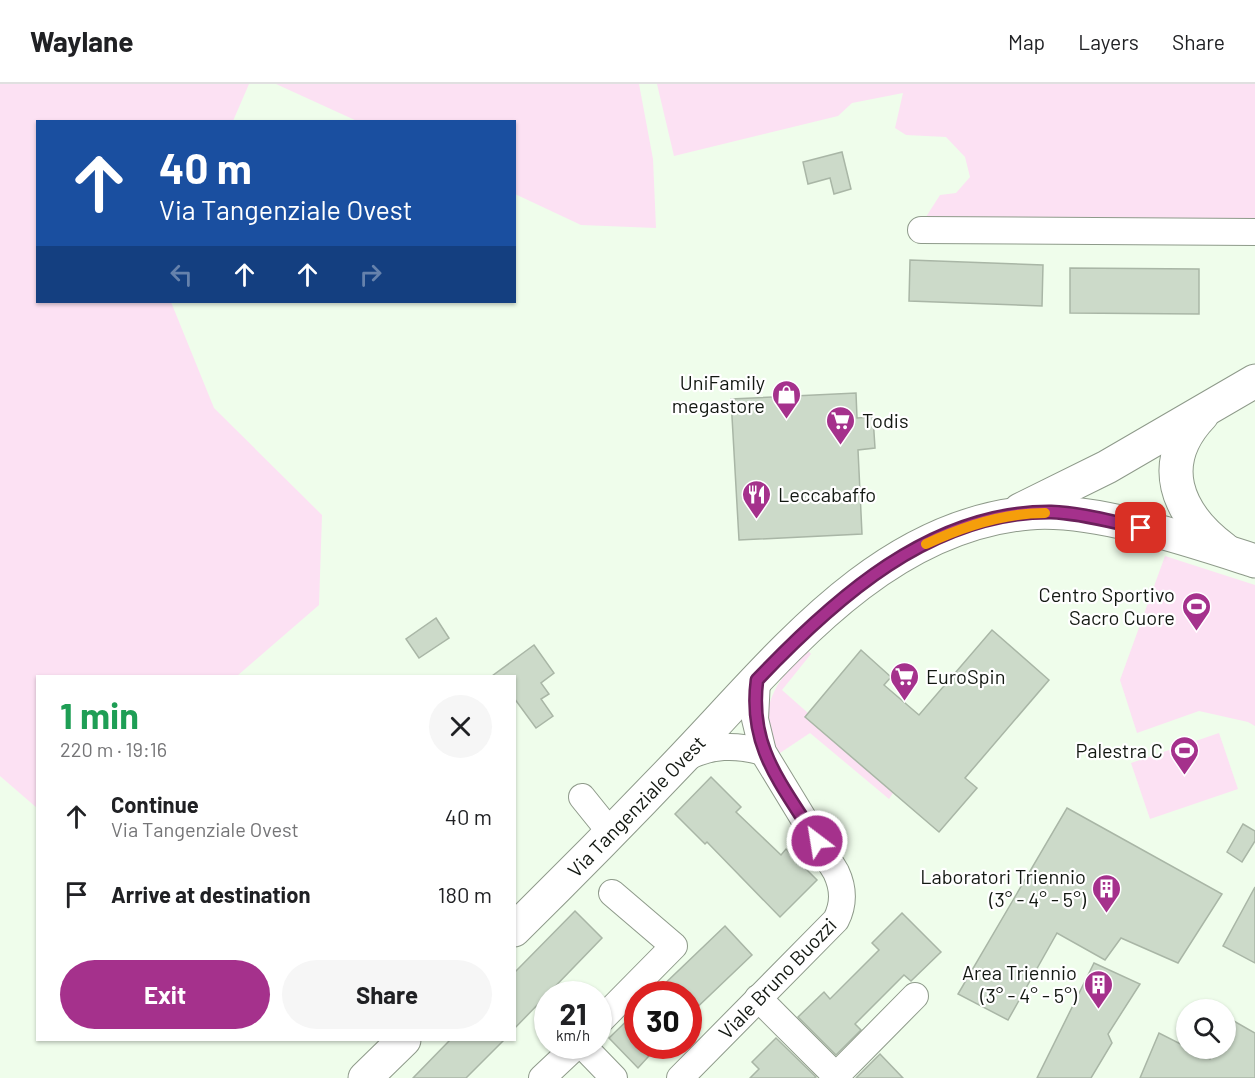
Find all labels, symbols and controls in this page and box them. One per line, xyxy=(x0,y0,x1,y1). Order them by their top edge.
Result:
text: Waylane xyxy=(30,24,134,58)
text: Map xyxy=(1008,29,1045,54)
text: Layers xyxy=(1078,29,1139,54)
text: Share xyxy=(1172,29,1225,54)
text: 40 m xyxy=(159,142,252,192)
icon: ahead xyxy=(60,144,138,222)
text: Via Tangenziale Ovest xyxy=(159,193,412,225)
icon: left xyxy=(165,258,198,291)
icon: ahead xyxy=(228,258,261,291)
icon: ahead xyxy=(291,258,324,291)
icon: right xyxy=(354,258,387,291)
place label: UniFamily megastore xyxy=(672,370,765,417)
shop icon: UniFamily megastore xyxy=(770,378,802,420)
supermarket icon: Todis xyxy=(825,404,857,446)
place label: Todis xyxy=(862,408,909,432)
restaurant icon: Leccabaffo xyxy=(741,478,773,520)
place label: Leccabaffo xyxy=(778,482,876,506)
pin xyxy=(1115,502,1166,553)
icon: arrive xyxy=(1124,511,1157,544)
place label: Centro Sportivo Sacro Cuore xyxy=(1039,582,1175,629)
sports icon: Centro Sportivo Sacro Cuore xyxy=(1180,590,1212,632)
supermarket icon: EuroSpin xyxy=(889,660,921,702)
place label: EuroSpin xyxy=(926,664,1006,688)
text: 1 min xyxy=(60,693,139,736)
button: close xyxy=(429,695,492,758)
street label: Via Tangenziale Ovest xyxy=(562,730,710,882)
sports icon: Palestra C xyxy=(1168,734,1200,776)
text: 220 m · 19:16 xyxy=(60,737,167,761)
place label: Palestra C xyxy=(1075,738,1163,762)
text: Continue xyxy=(111,791,199,817)
icon: ahead xyxy=(60,800,93,833)
text: 40 m xyxy=(445,803,492,829)
position arrow xyxy=(785,809,849,873)
text: Via Tangenziale Ovest xyxy=(111,817,299,841)
place label: Laboratori Triennio (3° - 4° - 5°) xyxy=(920,864,1087,911)
building icon: Laboratori Triennio (3° - 4° - 5°) xyxy=(1091,872,1123,914)
icon: arrive xyxy=(60,878,93,911)
text: Arrive at destination xyxy=(111,881,310,907)
text: 180 m xyxy=(438,881,492,907)
street label: Viale Bruno Buozzi xyxy=(713,912,841,1044)
button: Exit xyxy=(60,960,270,1029)
button: Share xyxy=(282,960,492,1029)
place label: Area Triennio (3° - 4° - 5°) xyxy=(962,960,1078,1007)
building icon: Area Triennio (3° - 4° - 5°) xyxy=(1082,968,1114,1010)
speed limit sign: 30 xyxy=(624,981,702,1059)
text: 21 xyxy=(559,995,587,1031)
map controls xyxy=(1176,999,1236,1059)
button: search xyxy=(1176,999,1236,1059)
text: km/h xyxy=(556,1026,590,1044)

